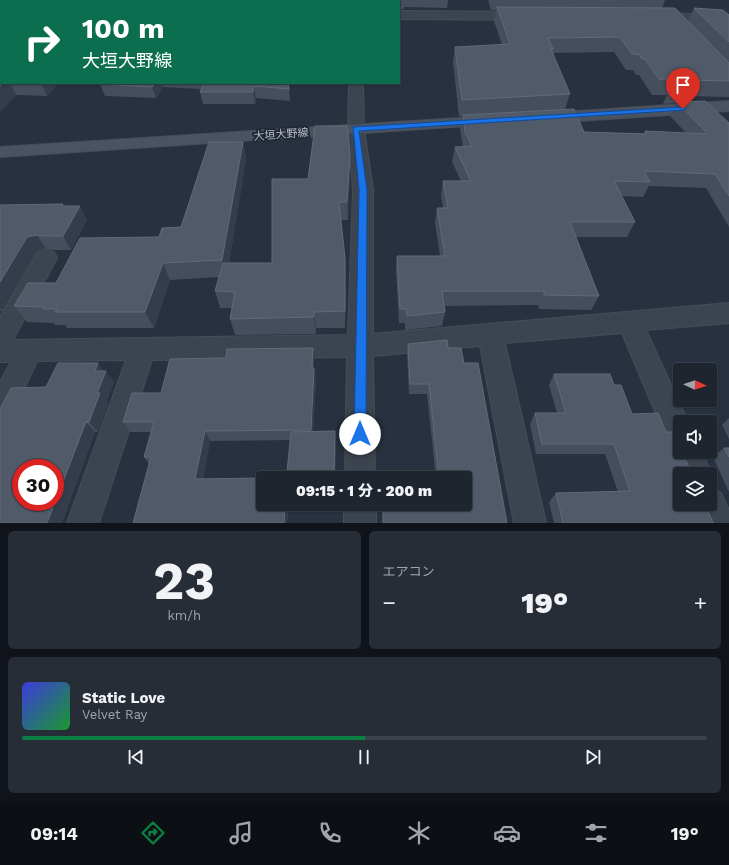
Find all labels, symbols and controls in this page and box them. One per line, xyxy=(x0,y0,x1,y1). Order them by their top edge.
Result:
text: 100 m xyxy=(82,12,165,45)
icon: right xyxy=(16,16,68,68)
text: 大垣大野線 xyxy=(82,50,172,71)
pin xyxy=(666,68,700,109)
icon: arrive xyxy=(672,74,694,96)
street label: 大垣大野線 xyxy=(253,126,309,143)
north arrow xyxy=(673,363,717,407)
map controls xyxy=(673,363,717,511)
position arrow xyxy=(339,413,381,455)
button: sound xyxy=(673,415,717,459)
speed limit sign: 30 xyxy=(12,459,64,511)
button: layers xyxy=(673,467,717,511)
text: 09:15 · 1 分 · 200 m xyxy=(296,482,432,500)
text: 23 xyxy=(153,551,215,612)
text: エアコン xyxy=(383,564,435,579)
text: 19° xyxy=(521,585,568,620)
text: − xyxy=(383,590,396,615)
text: + xyxy=(694,590,707,615)
text: km/h xyxy=(168,608,201,623)
text: Static Love xyxy=(82,689,165,707)
text: Velvet Ray xyxy=(82,707,147,722)
icon: previous xyxy=(125,746,147,768)
icon: pause xyxy=(353,746,375,768)
icon: next xyxy=(582,746,604,768)
icon: directions xyxy=(139,819,167,847)
icon: music xyxy=(227,819,255,847)
icon: phone xyxy=(316,819,344,847)
icon: climate xyxy=(405,819,433,847)
icon: car xyxy=(493,819,521,847)
icon: filters xyxy=(582,819,610,847)
text: 09:14 xyxy=(30,823,78,844)
text: 19° xyxy=(671,823,699,844)

